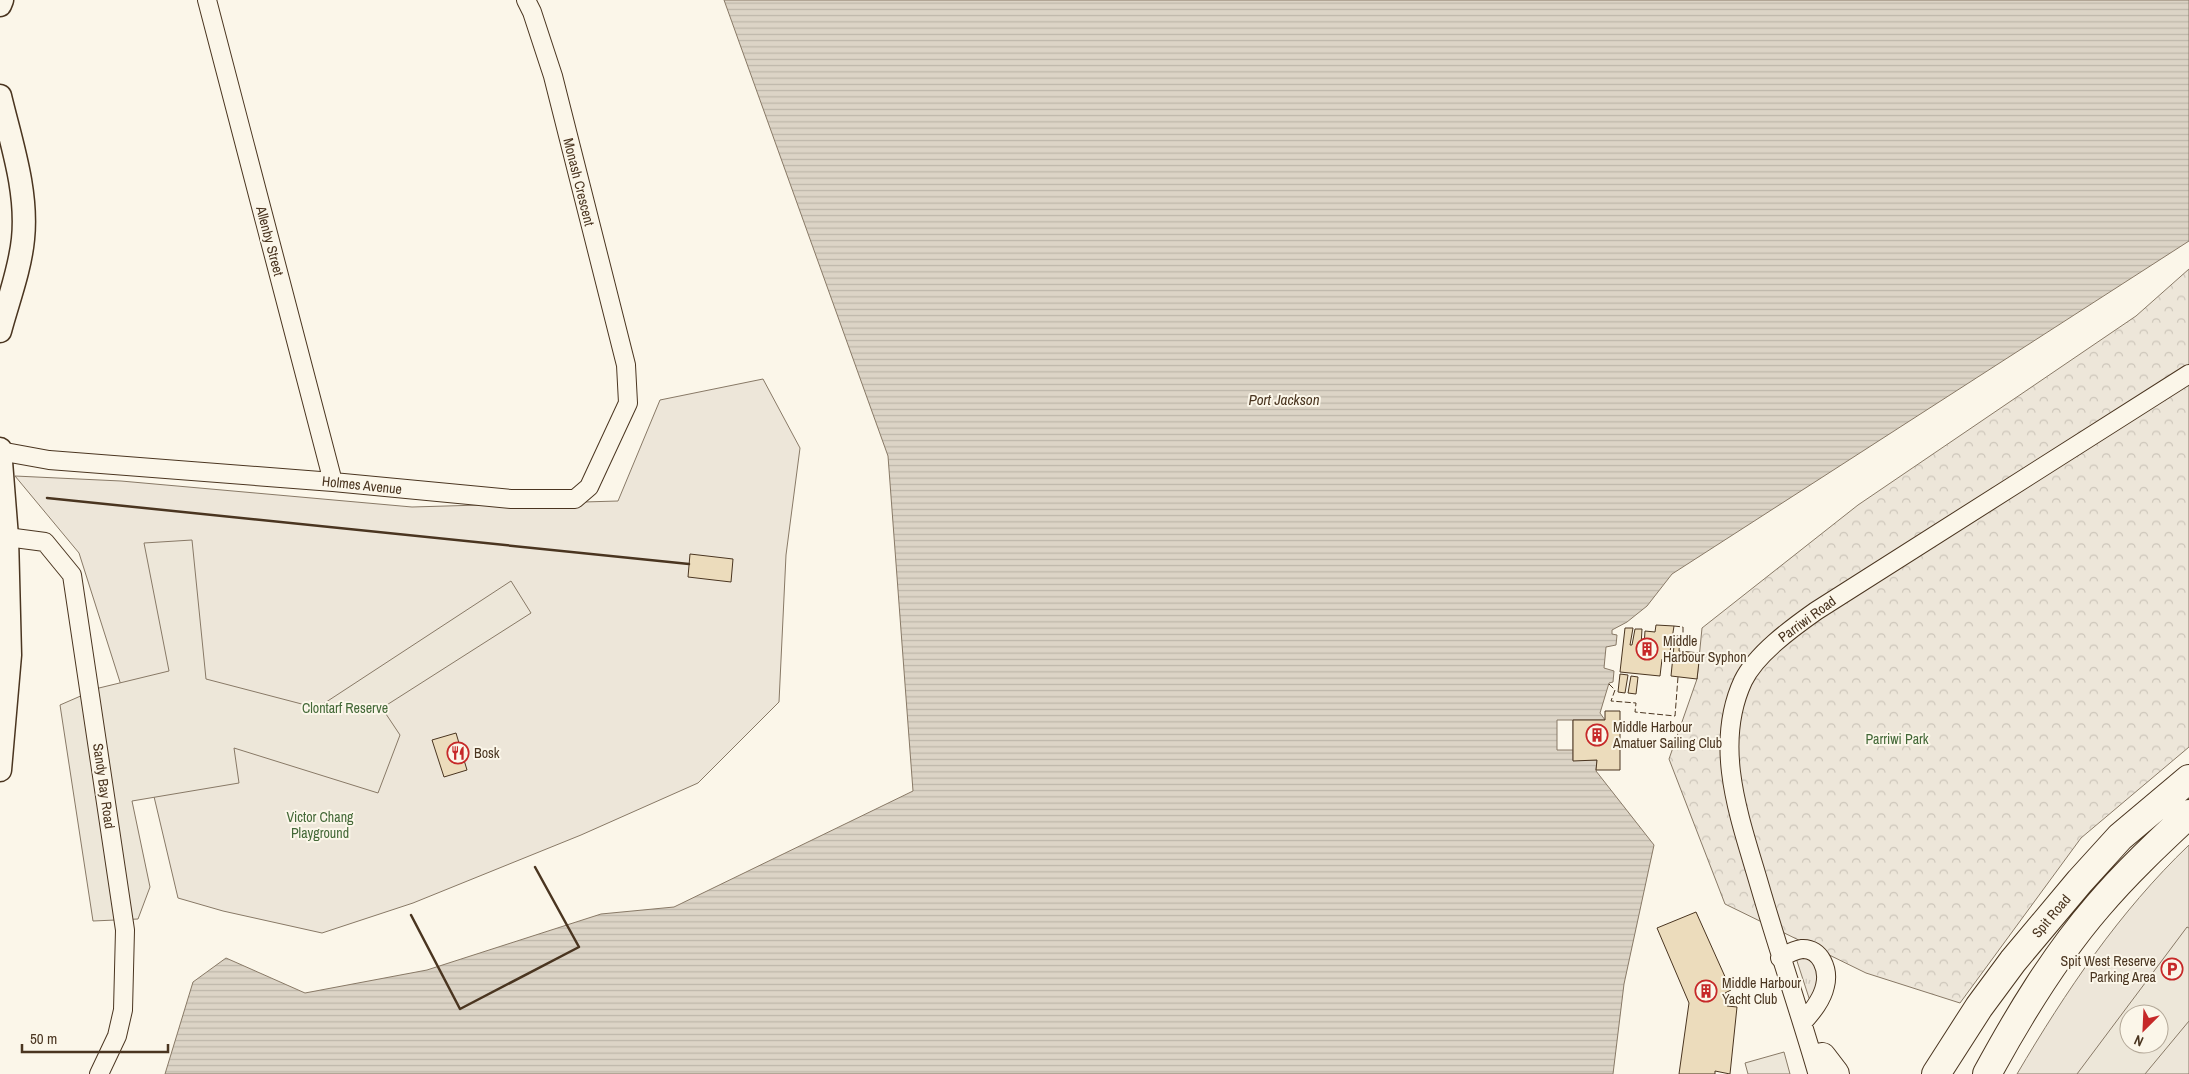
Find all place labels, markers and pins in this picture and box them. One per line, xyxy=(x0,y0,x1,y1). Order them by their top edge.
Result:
place label: Middle Harbour Syphon xyxy=(1663,632,1747,666)
building icon: Middle Harbour Syphon xyxy=(1635,637,1659,661)
place label: Middle Harbour Amatuer Sailing Club xyxy=(1612,718,1722,752)
building icon: Middle Harbour Amatuer Sailing Club xyxy=(1585,723,1609,747)
restaurant icon: Bosk xyxy=(446,741,470,765)
place label: Bosk xyxy=(474,744,500,762)
place label: Spit West Reserve Parking Area xyxy=(2060,952,2157,986)
parking icon: Spit West Reserve Parking Area xyxy=(2160,957,2184,981)
place label: Middle Harbour Yacht Club xyxy=(1722,974,1801,1008)
building icon: Middle Harbour Yacht Club xyxy=(1694,979,1718,1003)

